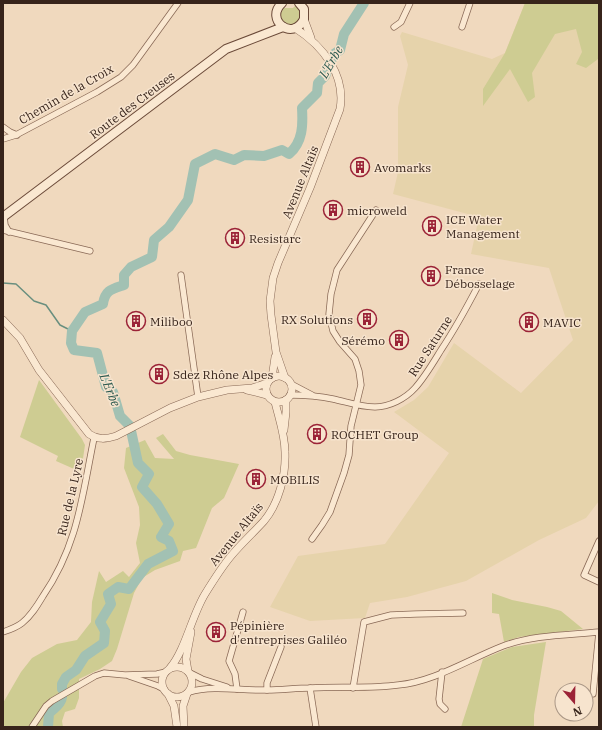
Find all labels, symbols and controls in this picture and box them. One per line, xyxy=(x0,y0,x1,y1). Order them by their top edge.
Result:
water label: L'Erbe xyxy=(314,43,347,82)
street label: Chemin de la Croix xyxy=(16,61,116,127)
street label: Route des Creuses xyxy=(86,68,178,142)
street label: Avenue Altaïs xyxy=(279,143,321,221)
building icon: Avomarks xyxy=(349,156,371,178)
place label: Avomarks xyxy=(374,160,431,175)
building icon: microweld xyxy=(322,199,344,221)
place label: microweld xyxy=(347,203,407,218)
place label: ICE Water Management xyxy=(446,212,520,241)
building icon: ICE Water Management xyxy=(421,215,443,237)
building icon: Resistarc xyxy=(224,227,246,249)
place label: Resistarc xyxy=(249,231,301,246)
place label: France Débosselage xyxy=(445,262,515,291)
building icon: France Débosselage xyxy=(420,265,442,287)
building icon: RX Solutions xyxy=(356,308,378,330)
building icon: Miliboo xyxy=(125,310,147,332)
building icon: MAVIC xyxy=(518,311,540,333)
place label: RX Solutions xyxy=(281,312,353,327)
street label: Rue Saturne xyxy=(405,313,455,379)
place label: Miliboo xyxy=(150,314,193,329)
place label: MAVIC xyxy=(543,315,581,330)
building icon: Sérémo xyxy=(388,329,410,351)
place label: Sérémo xyxy=(342,333,385,348)
building icon: Sdez Rhône Alpes xyxy=(148,363,170,385)
place label: Sdez Rhône Alpes xyxy=(173,367,273,382)
water label: L'Erbe xyxy=(95,370,124,409)
building icon: ROCHET Group xyxy=(306,423,328,445)
place label: ROCHET Group xyxy=(331,427,419,442)
street label: Rue de la Lyre xyxy=(54,457,86,537)
building icon: MOBILIS xyxy=(245,468,267,490)
place label: MOBILIS xyxy=(270,472,320,487)
street label: Avenue Altaïs xyxy=(206,499,266,569)
place label: Pépinière d'entreprises Galiléo xyxy=(230,618,347,647)
building icon: Pépinière d'entreprises Galiléo xyxy=(205,621,227,643)
north arrow xyxy=(554,682,594,722)
text: N xyxy=(571,703,584,720)

